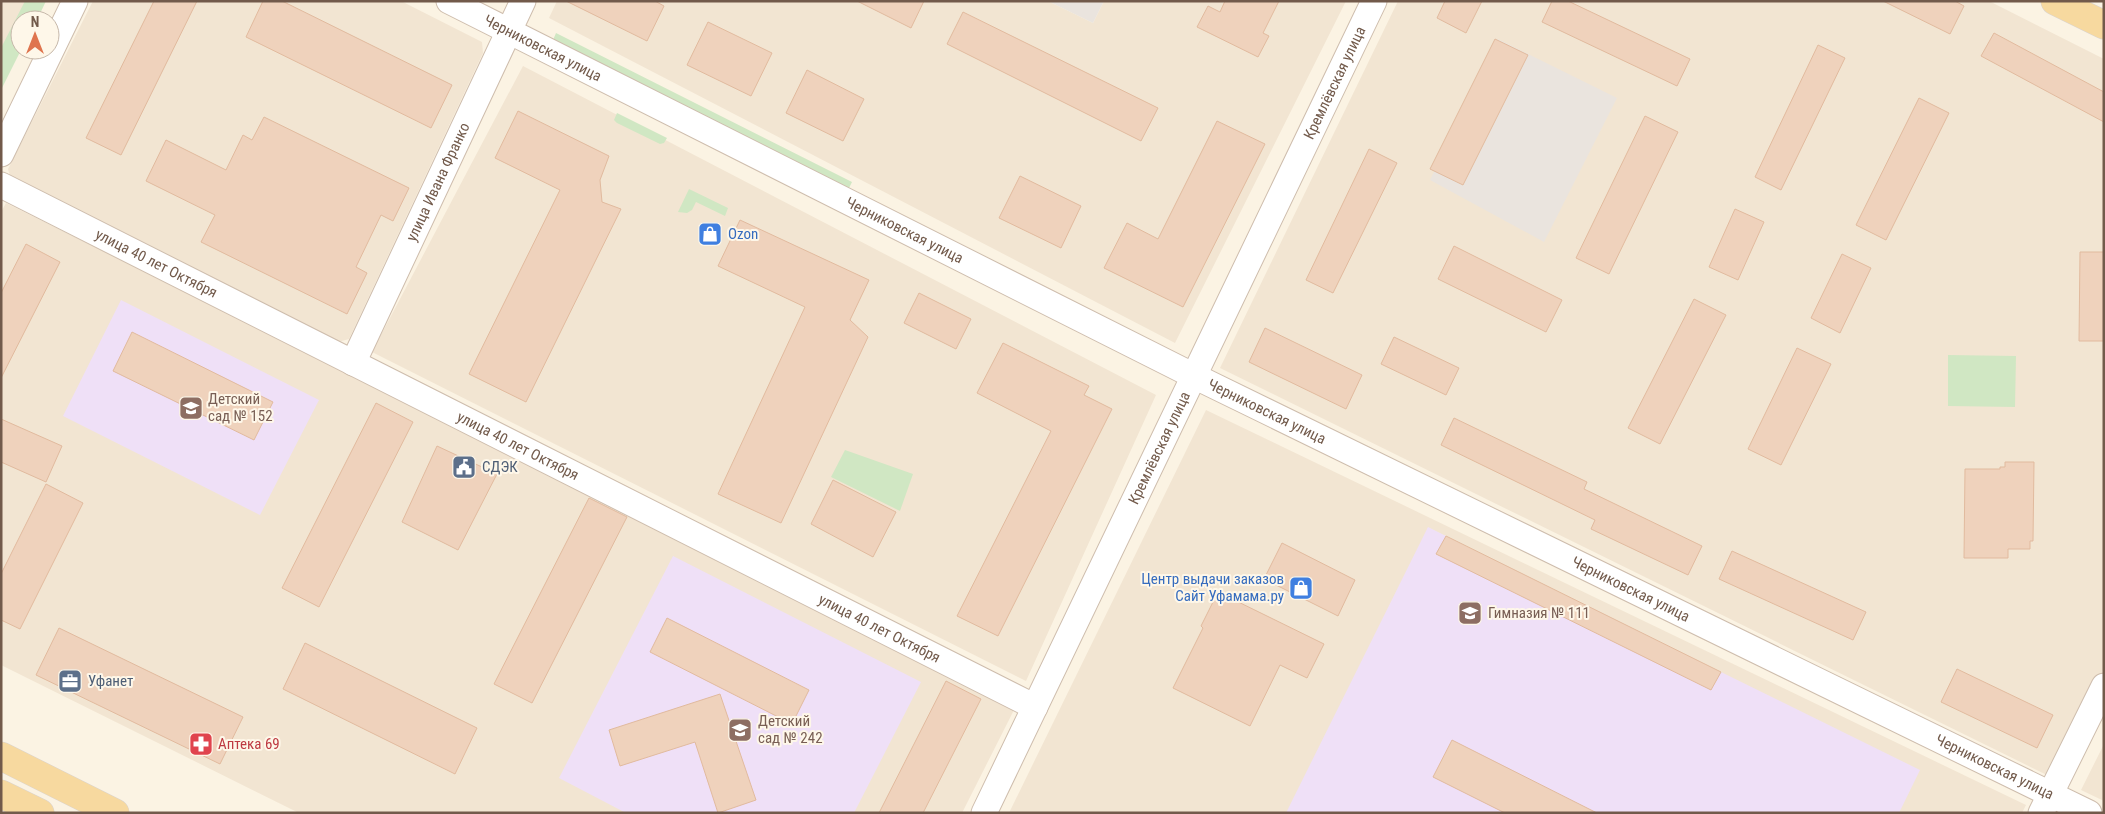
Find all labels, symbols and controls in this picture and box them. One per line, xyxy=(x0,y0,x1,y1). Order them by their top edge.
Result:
north arrow xyxy=(10,10,60,60)
street label: Черниковская улица xyxy=(481,11,605,85)
text: N xyxy=(31,14,39,30)
street label: Кремлёвская улица xyxy=(1300,24,1369,142)
street label: улица Ивана Франко xyxy=(402,120,474,244)
street label: Черниковская улица xyxy=(843,193,966,267)
shop icon: Ozon xyxy=(697,221,723,247)
street label: улица 40 лет Октября xyxy=(92,225,220,302)
place label: Ozon xyxy=(728,225,758,243)
street label: Черниковская улица xyxy=(1205,375,1329,448)
street label: Кремлёвская улица xyxy=(1125,389,1194,507)
place label: Детский сад № 152 xyxy=(208,390,273,425)
school or university icon: Детский сад № 152 xyxy=(178,395,204,421)
street label: улица 40 лет Октября xyxy=(454,408,582,484)
public building icon: СДЭК xyxy=(451,454,477,480)
place label: СДЭК xyxy=(482,458,518,476)
street label: Черниковская улица xyxy=(1569,553,1693,626)
place label: Центр выдачи заказов Сайт Уфамама.ру xyxy=(1141,570,1284,605)
shop icon: Центр выдачи заказов Сайт Уфамама.ру xyxy=(1288,575,1314,601)
street label: улица 40 лет Октября xyxy=(815,590,943,667)
school or university icon: Гимназия № 111 xyxy=(1457,600,1483,626)
place label: Гимназия № 111 xyxy=(1488,604,1590,622)
office icon: Уфанет xyxy=(57,668,83,694)
place label: Уфанет xyxy=(88,672,133,690)
place label: Детский сад № 242 xyxy=(758,712,823,747)
school or university icon: Детский сад № 242 xyxy=(727,717,753,743)
street label: Черниковская улица xyxy=(1933,730,2057,803)
pharmacy icon: Аптека 69 xyxy=(188,731,214,757)
place label: Аптека 69 xyxy=(218,735,280,753)

